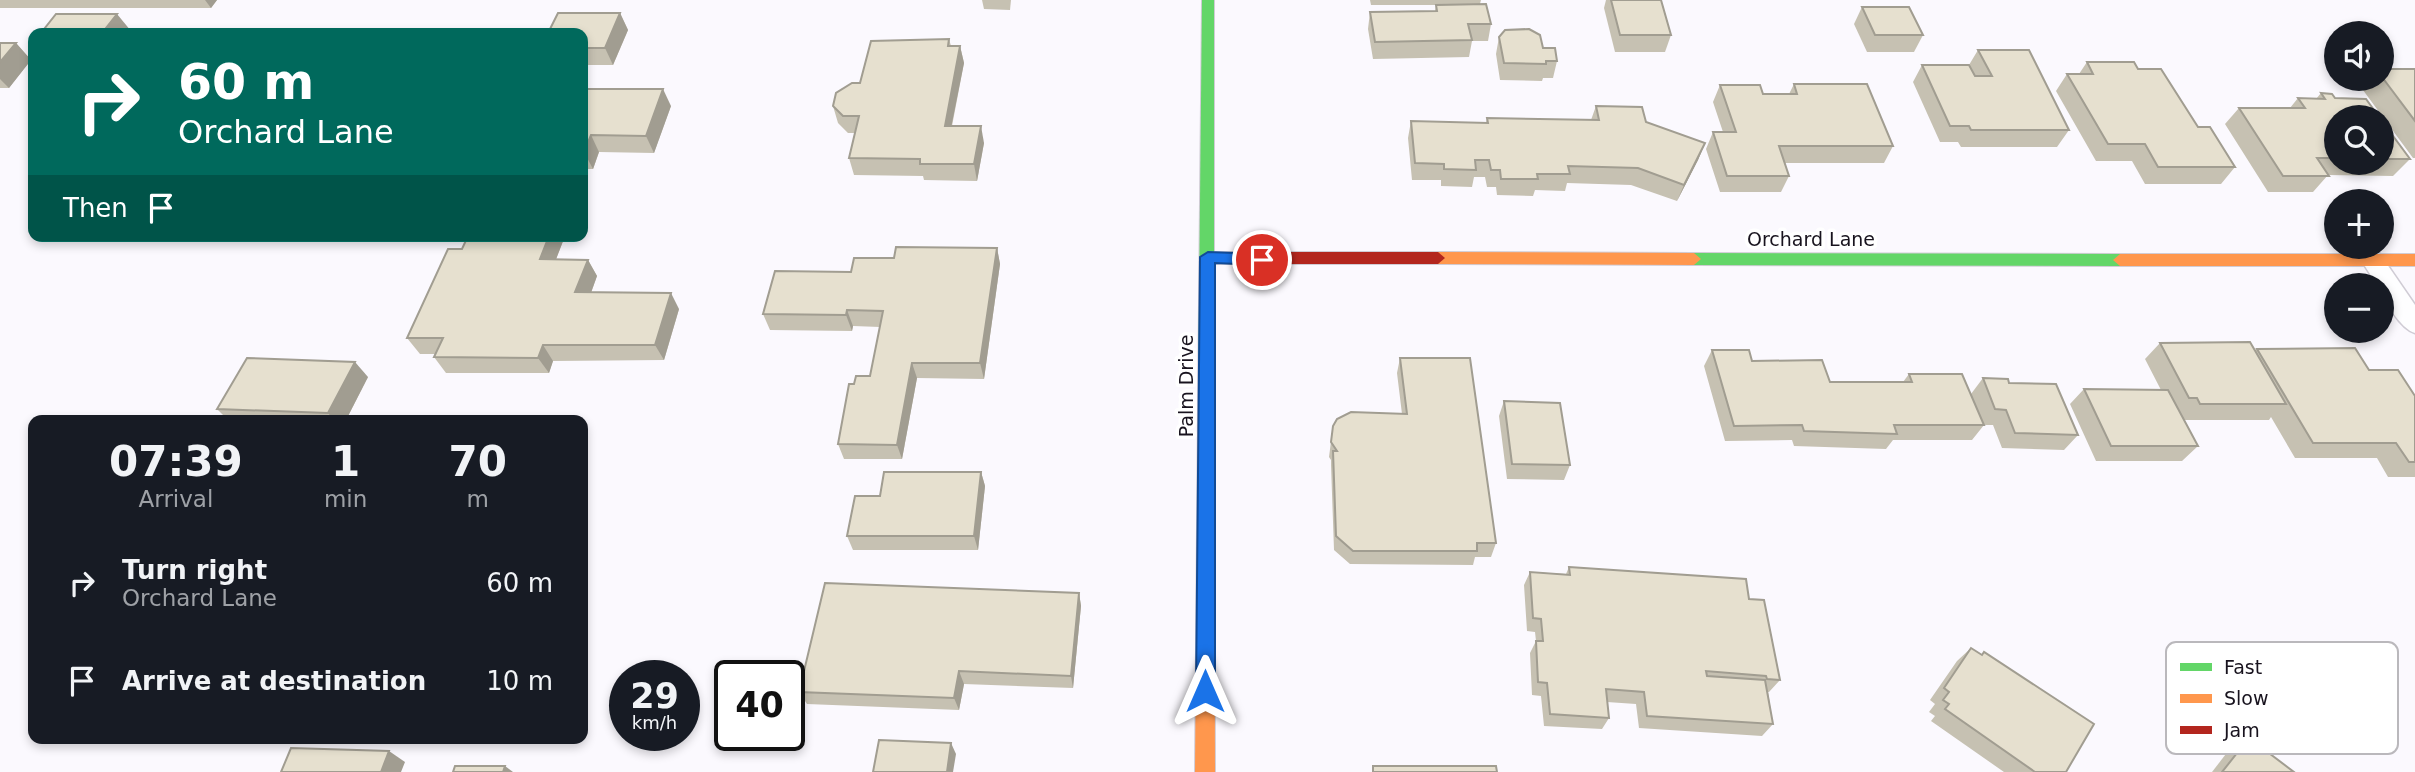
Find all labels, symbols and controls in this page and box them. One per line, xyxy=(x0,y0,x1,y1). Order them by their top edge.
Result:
map controls xyxy=(2324,21,2394,343)
button: sound xyxy=(2324,21,2394,91)
text: 60 m xyxy=(178,54,314,111)
icon: right xyxy=(63,56,154,147)
button: search xyxy=(2324,105,2394,175)
text: Orchard Lane xyxy=(178,113,394,151)
icon: arrive xyxy=(142,189,180,227)
button: + xyxy=(2324,189,2394,259)
text: Then xyxy=(63,193,128,223)
street label: Orchard Lane xyxy=(1747,228,1875,250)
pin xyxy=(1232,230,1292,290)
icon: arrive xyxy=(1243,241,1281,279)
button: − xyxy=(2324,273,2394,343)
street label: Palm Drive xyxy=(1175,335,1197,437)
text: 07:39 xyxy=(109,437,243,486)
text: 1 xyxy=(331,437,360,486)
text: 70 xyxy=(448,437,507,486)
text: Arrival xyxy=(139,486,213,512)
text: min xyxy=(324,486,367,512)
text: m xyxy=(466,486,489,512)
text: Turn right xyxy=(122,555,267,585)
icon: right xyxy=(63,564,101,602)
text: 60 m xyxy=(486,568,553,598)
text: Orchard Lane xyxy=(122,585,277,611)
legend xyxy=(2166,642,2398,754)
position arrow xyxy=(1168,654,1242,728)
text: Fast xyxy=(2224,656,2262,678)
speed limit sign: 40 xyxy=(714,660,805,751)
icon: arrive xyxy=(63,662,101,700)
text: Arrive at destination xyxy=(122,666,426,696)
text: 10 m xyxy=(486,666,553,696)
text: 29 xyxy=(630,676,679,716)
text: Slow xyxy=(2224,687,2269,709)
text: km/h xyxy=(632,712,677,733)
text: Jam xyxy=(2223,719,2260,741)

